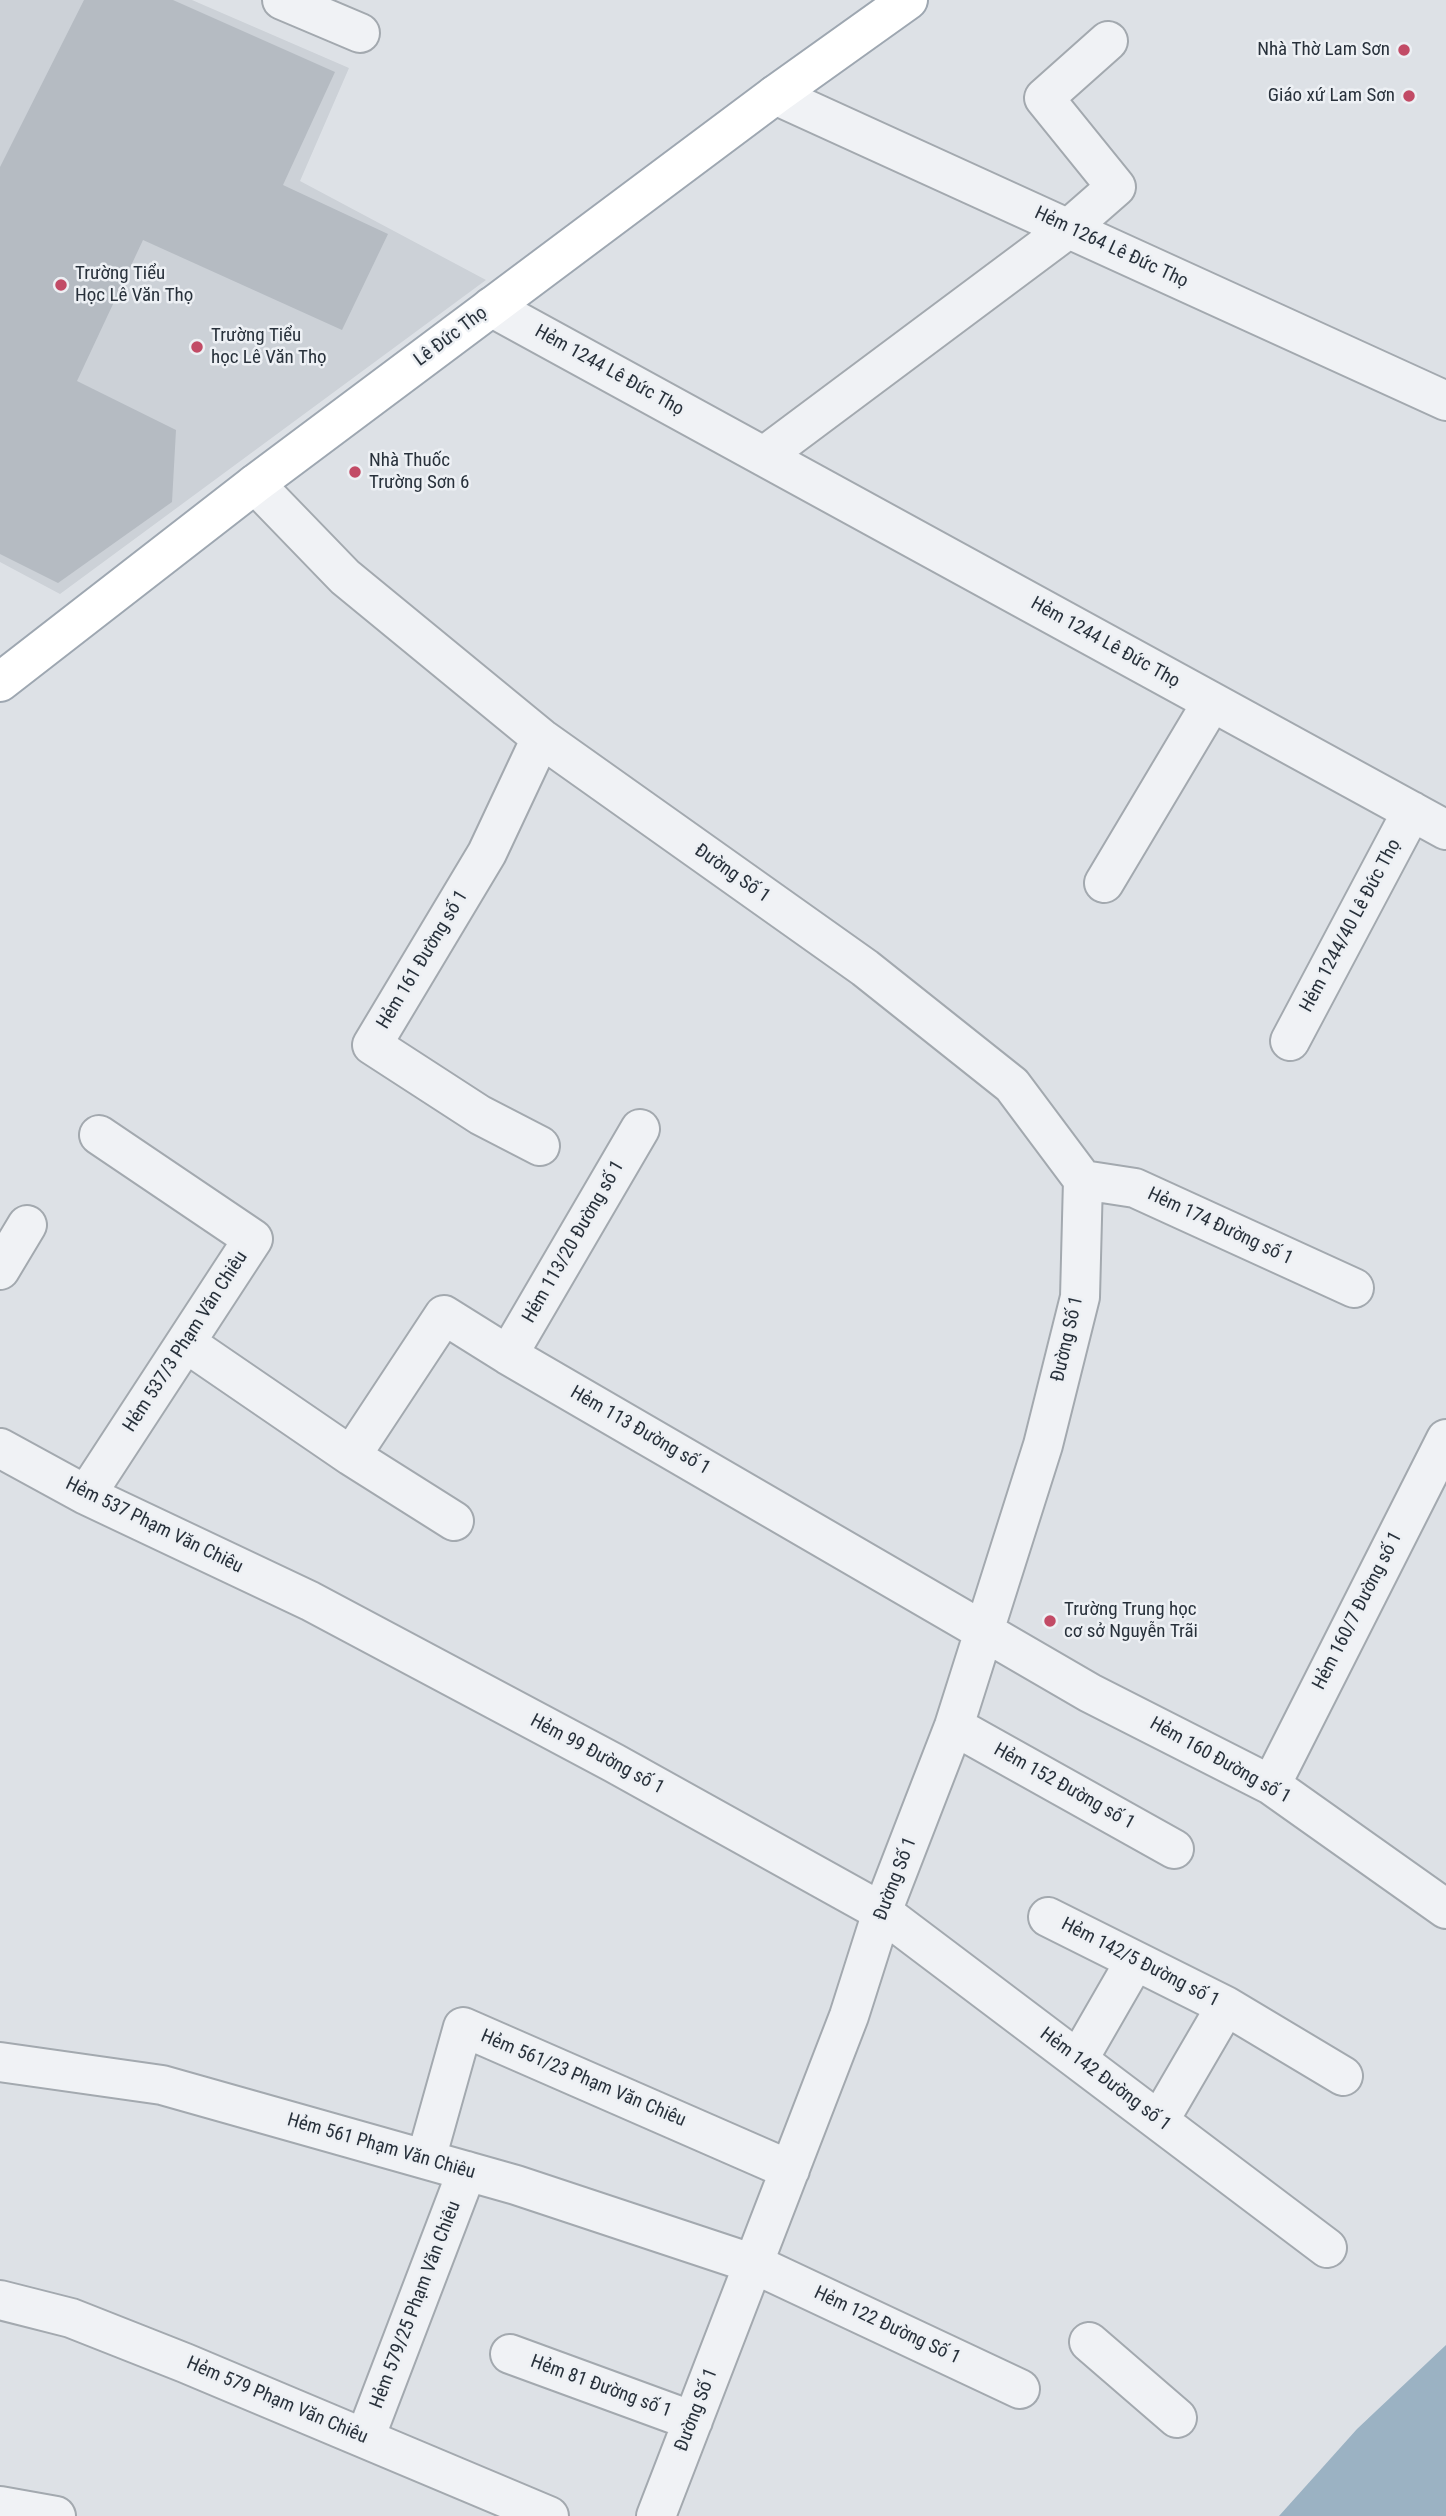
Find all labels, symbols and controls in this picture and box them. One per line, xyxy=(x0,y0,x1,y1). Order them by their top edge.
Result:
place label: Nhà Thờ Lam Sơn xyxy=(1257,39,1390,61)
marker: Nhà Thờ Lam Sơn xyxy=(1396,42,1412,58)
place label: Giáo xứ Lam Sơn xyxy=(1268,85,1395,107)
marker: Giáo xứ Lam Sơn xyxy=(1401,88,1417,104)
street label: Hẻm 1264 Lê Đức Thọ xyxy=(1031,202,1191,294)
place label: Trường Tiểu Học Lê Văn Thọ xyxy=(75,263,193,307)
marker: Trường Tiểu Học Lê Văn Thọ xyxy=(53,277,69,293)
street label: Lê Đức Thọ xyxy=(410,302,492,372)
street label: Hẻm 1244 Lê Đức Thọ xyxy=(531,321,687,421)
place label: Trường Tiểu học Lê Văn Thọ xyxy=(211,325,327,369)
marker: Trường Tiểu học Lê Văn Thọ xyxy=(189,339,205,355)
place label: Nhà Thuốc Trường Sơn 6 xyxy=(369,450,469,494)
marker: Nhà Thuốc Trường Sơn 6 xyxy=(347,464,363,480)
street label: Hẻm 1244 Lê Đức Thọ xyxy=(1027,593,1183,693)
street label: Hẻm 1244/40 Lê Đức Thọ xyxy=(1296,836,1406,1016)
street label: Đường Số 1 xyxy=(690,840,774,908)
street label: Hẻm 161 Đường số 1 xyxy=(373,886,473,1034)
street label: Hẻm 113/20 Đường số 1 xyxy=(518,1157,630,1327)
street label: Hẻm 174 Đường số 1 xyxy=(1144,1183,1296,1271)
street label: Hẻm 537/3 Phạm Văn Chiêu xyxy=(119,1247,253,1437)
street label: Đường Số 1 xyxy=(1047,1294,1089,1384)
street label: Hẻm 113 Đường số 1 xyxy=(566,1382,714,1480)
street label: Hẻm 537 Phạm Văn Chiêu xyxy=(62,1473,246,1579)
street label: Hẻm 160/7 Đường số 1 xyxy=(1308,1528,1408,1694)
place label: Trường Trung học cơ sở Nguyễn Trãi xyxy=(1064,1599,1198,1643)
marker: Trường Trung học cơ sở Nguyễn Trãi xyxy=(1042,1613,1058,1629)
street label: Hẻm 99 Đường số 1 xyxy=(526,1710,668,1800)
street label: Hẻm 160 Đường số 1 xyxy=(1145,1713,1295,1809)
street label: Hẻm 152 Đường số 1 xyxy=(989,1739,1139,1835)
street label: Đường Số 1 xyxy=(870,1834,922,1924)
street label: Hẻm 142/5 Đường số 1 xyxy=(1057,1913,1223,2013)
street label: Hẻm 142 Đường số 1 xyxy=(1035,2023,1175,2137)
street label: Hẻm 561/23 Phạm Văn Chiêu xyxy=(477,2025,689,2133)
street label: Hẻm 561 Phạm Văn Chiêu xyxy=(284,2109,478,2185)
street label: Hẻm 579/25 Phạm Văn Chiêu xyxy=(366,2198,466,2412)
street label: Hẻm 122 Đường Số 1 xyxy=(810,2282,964,2370)
street label: Hẻm 81 Đường số 1 xyxy=(527,2351,675,2423)
street label: Hẻm 579 Phạm Văn Chiêu xyxy=(183,2352,371,2450)
street label: Đường Số 1 xyxy=(671,2365,723,2455)

